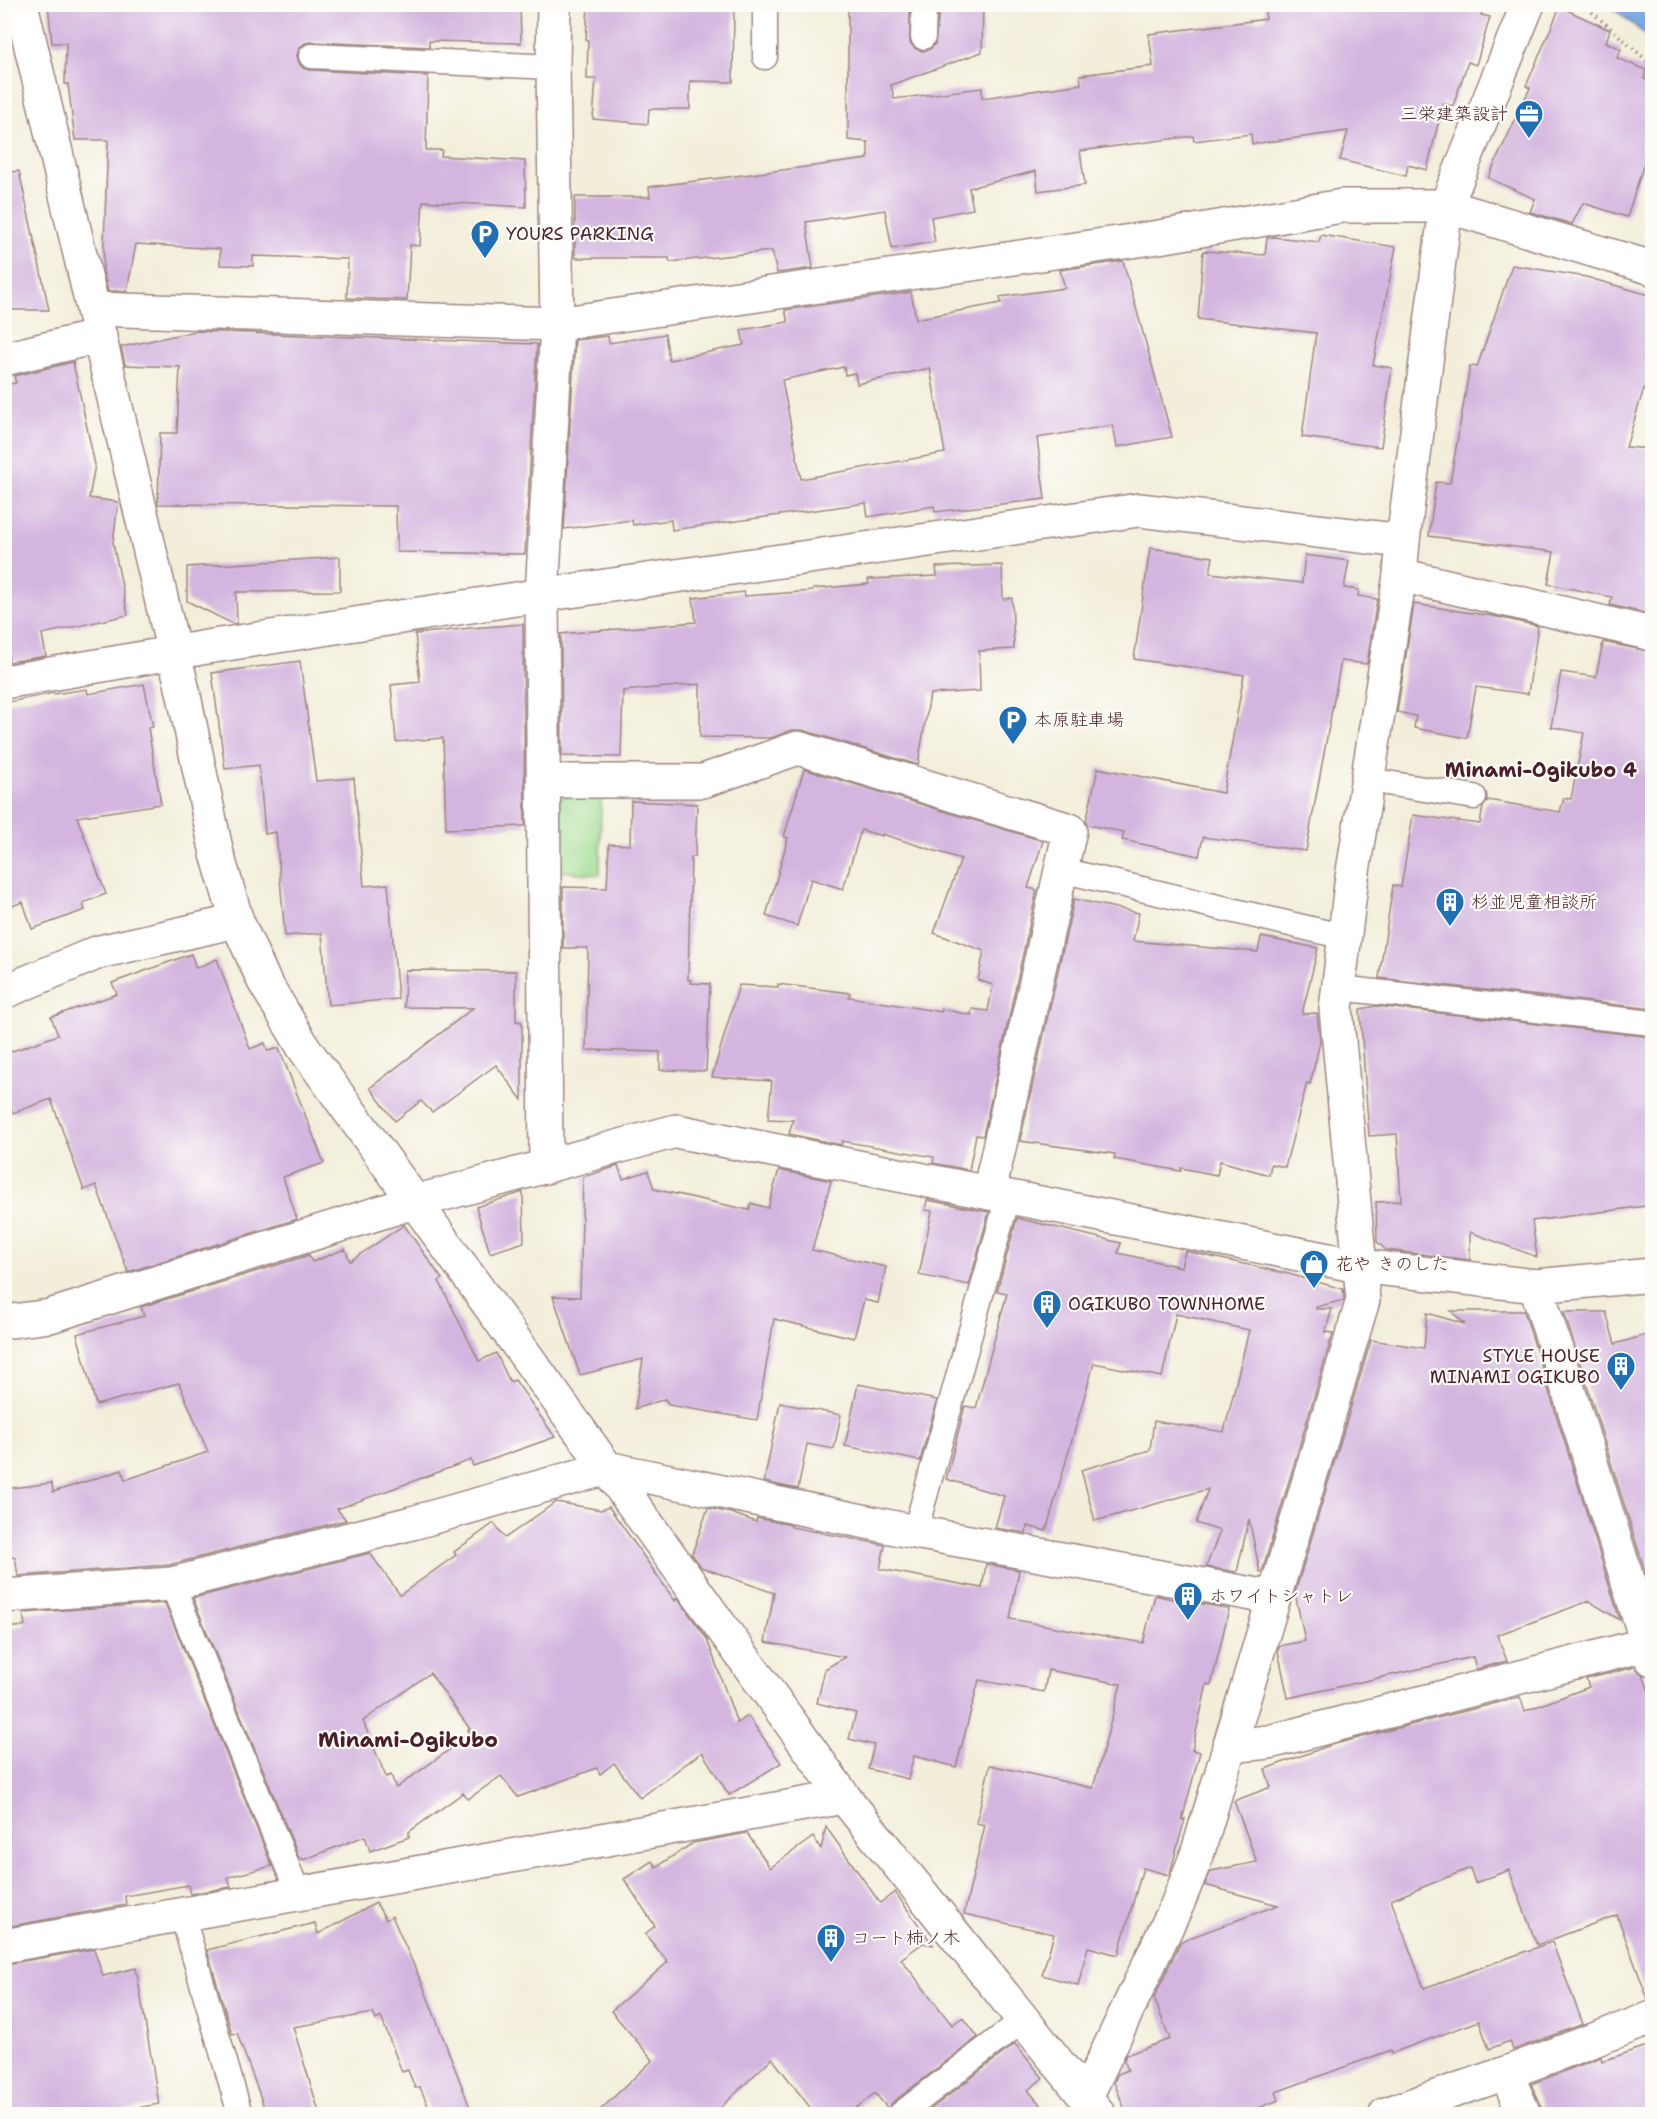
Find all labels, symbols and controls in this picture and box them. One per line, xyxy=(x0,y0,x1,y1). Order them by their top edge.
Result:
office icon: 三栄建築設計 xyxy=(1513,98,1545,140)
place label: 三栄建築設計 xyxy=(1400,102,1508,126)
parking icon: YOURS PARKING xyxy=(469,218,501,260)
place label: YOURS PARKING xyxy=(506,222,654,246)
parking icon: 本原駐車場 xyxy=(997,704,1029,746)
place label: 本原駐車場 xyxy=(1034,708,1124,732)
district label: Minami-Ogikubo 4 xyxy=(1445,757,1637,783)
building icon: 杉並児童相談所 xyxy=(1434,886,1466,928)
place label: 杉並児童相談所 xyxy=(1471,890,1597,914)
shop icon: 花や きのした xyxy=(1298,1248,1330,1290)
place label: 花や きのした xyxy=(1335,1252,1449,1276)
building icon: OGIKUBO TOWNHOME xyxy=(1031,1288,1063,1330)
place label: OGIKUBO TOWNHOME xyxy=(1068,1292,1265,1316)
place label: STYLE HOUSE MINAMI OGIKUBO xyxy=(1430,1344,1600,1389)
building icon: STYLE HOUSE MINAMI OGIKUBO xyxy=(1605,1350,1637,1392)
building icon: ホワイトシャトレ xyxy=(1172,1580,1204,1622)
place label: ホワイトシャトレ xyxy=(1209,1584,1353,1608)
district label: Minami-Ogikubo xyxy=(318,1726,498,1754)
building icon: コート柿ノ木 xyxy=(815,1922,847,1964)
place label: コート柿ノ木 xyxy=(852,1926,960,1950)

